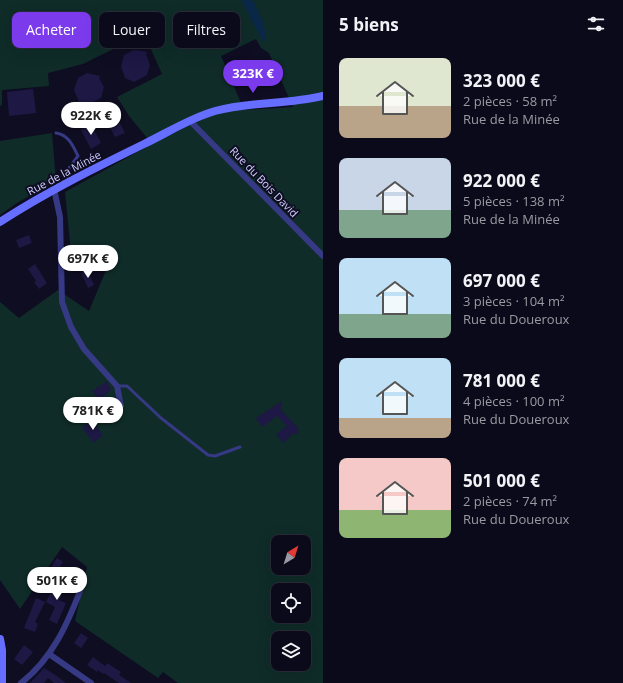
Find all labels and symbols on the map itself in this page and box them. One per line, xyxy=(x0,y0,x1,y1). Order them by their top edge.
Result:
pin: 323K € xyxy=(220,60,286,94)
pin: 922K € xyxy=(58,102,124,136)
street label: Rue du Bois David xyxy=(227,143,302,220)
street label: Rue de la Minée xyxy=(24,147,103,198)
pin: 697K € xyxy=(55,245,121,279)
pin: 781K € xyxy=(60,397,126,431)
north arrow xyxy=(271,535,311,575)
pin: 501K € xyxy=(24,567,90,601)

